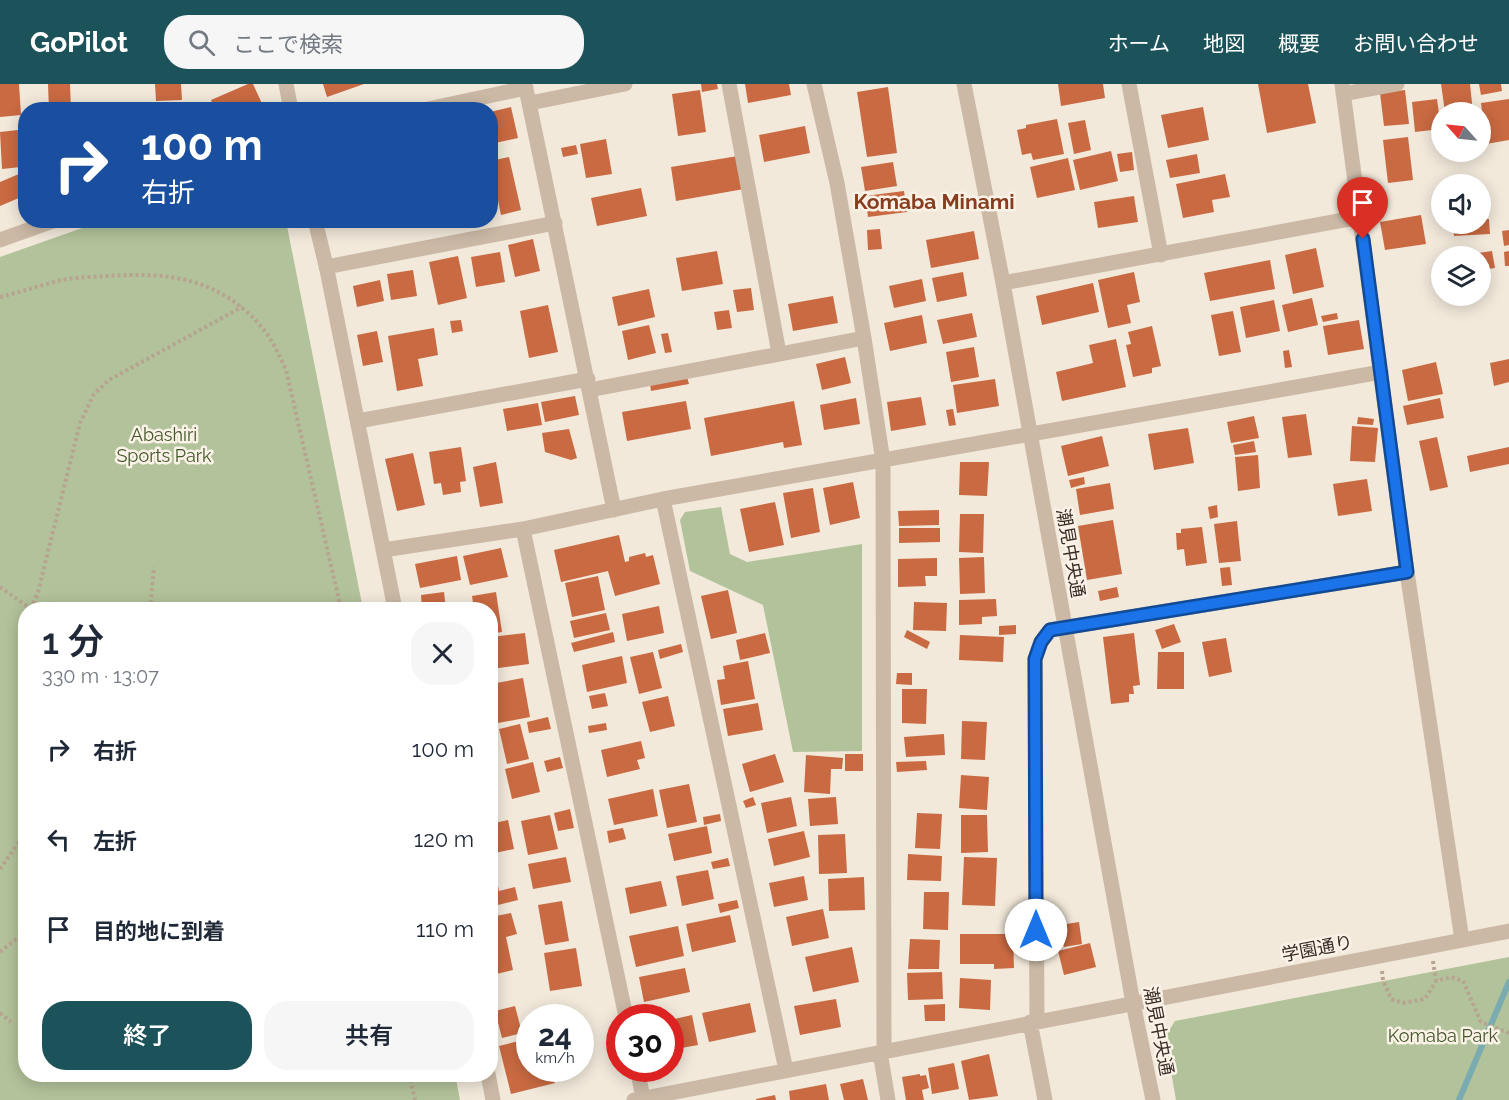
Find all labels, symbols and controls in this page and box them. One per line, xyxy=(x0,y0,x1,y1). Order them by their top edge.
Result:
search box xyxy=(164,15,584,69)
text: GoPilot xyxy=(30,26,128,59)
icon: search xyxy=(185,26,218,59)
text: ここで検索 xyxy=(233,31,343,57)
text: ホーム xyxy=(1108,31,1170,56)
text: 地図 xyxy=(1203,31,1245,56)
text: 概要 xyxy=(1278,31,1320,56)
text: お問い合わせ xyxy=(1353,31,1479,56)
north arrow xyxy=(1431,102,1491,162)
map controls xyxy=(1431,102,1491,306)
text: 100 m xyxy=(141,121,263,170)
icon: right xyxy=(42,126,120,204)
button: sound xyxy=(1431,174,1491,234)
text: 右折 xyxy=(141,177,195,208)
pin xyxy=(1337,177,1388,239)
icon: arrive xyxy=(1346,186,1379,219)
district label: Komaba Minami xyxy=(853,189,1015,214)
button: layers xyxy=(1431,246,1491,306)
park label: Abashiri Sports Park xyxy=(116,424,212,466)
street label: 潮見中央通 xyxy=(1053,507,1089,599)
text: 1 分 xyxy=(42,620,104,662)
button: close xyxy=(411,622,474,685)
text: 330 m · 13:07 xyxy=(42,664,159,688)
icon: right xyxy=(42,733,75,766)
text: 100 m xyxy=(412,736,474,762)
text: 右折 xyxy=(93,738,137,764)
icon: left xyxy=(42,823,75,856)
text: 120 m xyxy=(414,826,474,852)
text: 左折 xyxy=(93,828,137,854)
position arrow xyxy=(1004,898,1068,962)
icon: arrive xyxy=(42,913,75,946)
text: 110 m xyxy=(416,916,474,942)
text: 目的地に到着 xyxy=(93,918,225,944)
street label: 学園通り xyxy=(1280,931,1354,965)
street label: 潮見中央通 xyxy=(1140,985,1178,1077)
button: 終了 xyxy=(42,1001,252,1070)
button: 共有 xyxy=(264,1001,474,1070)
speed limit sign: 30 xyxy=(606,1004,684,1082)
text: 24 xyxy=(538,1018,572,1053)
park label: Komaba Park xyxy=(1388,1025,1499,1046)
text: km/h xyxy=(535,1049,575,1067)

